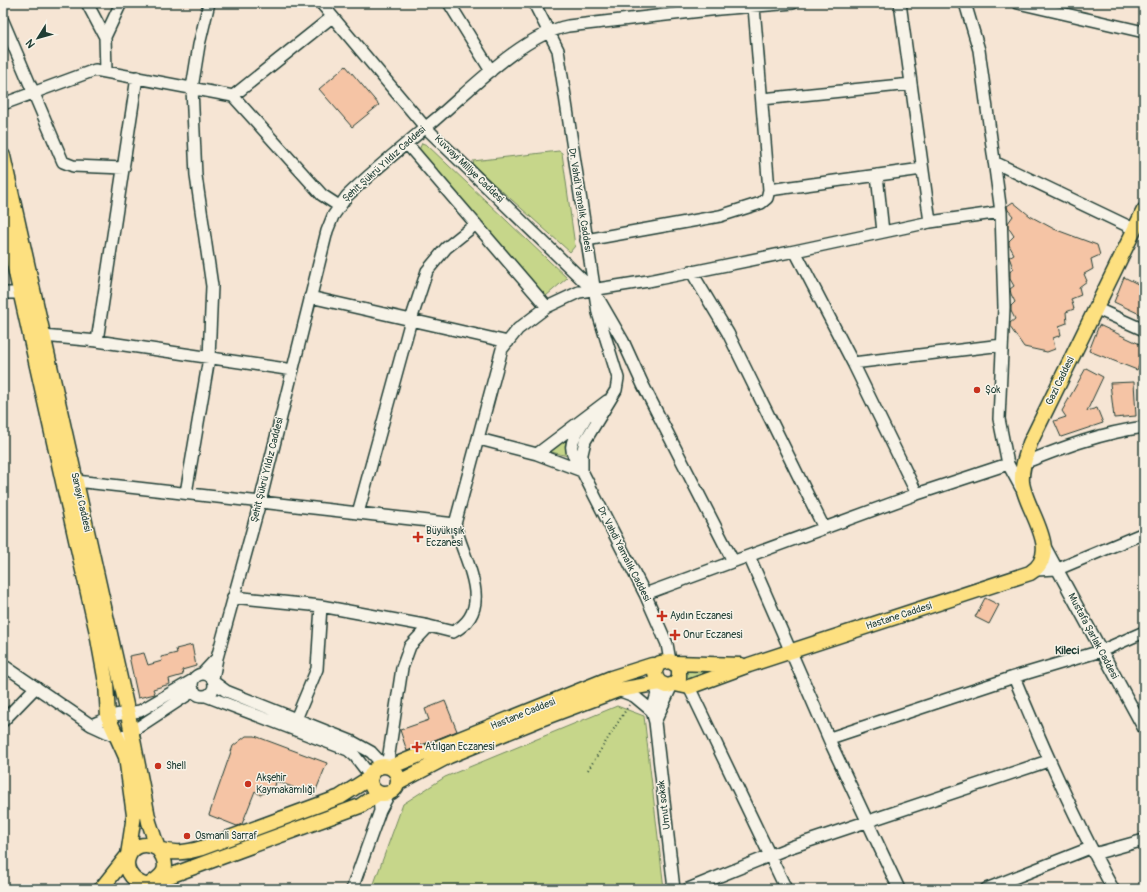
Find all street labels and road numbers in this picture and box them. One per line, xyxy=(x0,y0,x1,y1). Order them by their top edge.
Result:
street label: Şehit Şükrü Yıldız Caddesi xyxy=(340,123,428,204)
street label: Kuvvayi Milliye Caddesi xyxy=(432,133,506,205)
street label: Dr. Vahdi Yamalık Caddesi xyxy=(566,147,594,253)
street label: Gazi Caddesi xyxy=(1043,355,1077,407)
street label: Şehit Şükrü Yıldız Caddesi xyxy=(248,416,286,524)
street label: Sanayi Caddesi xyxy=(68,471,94,533)
street label: Dr. Vahdi Yamalık Caddesi xyxy=(595,505,653,604)
street label: Mustafa Şarlak Caddesi xyxy=(1065,591,1121,681)
street label: Hastane Caddesi xyxy=(865,600,934,632)
street label: Hastane Caddesi xyxy=(489,696,557,732)
street label: Umut sokak xyxy=(655,779,673,830)

